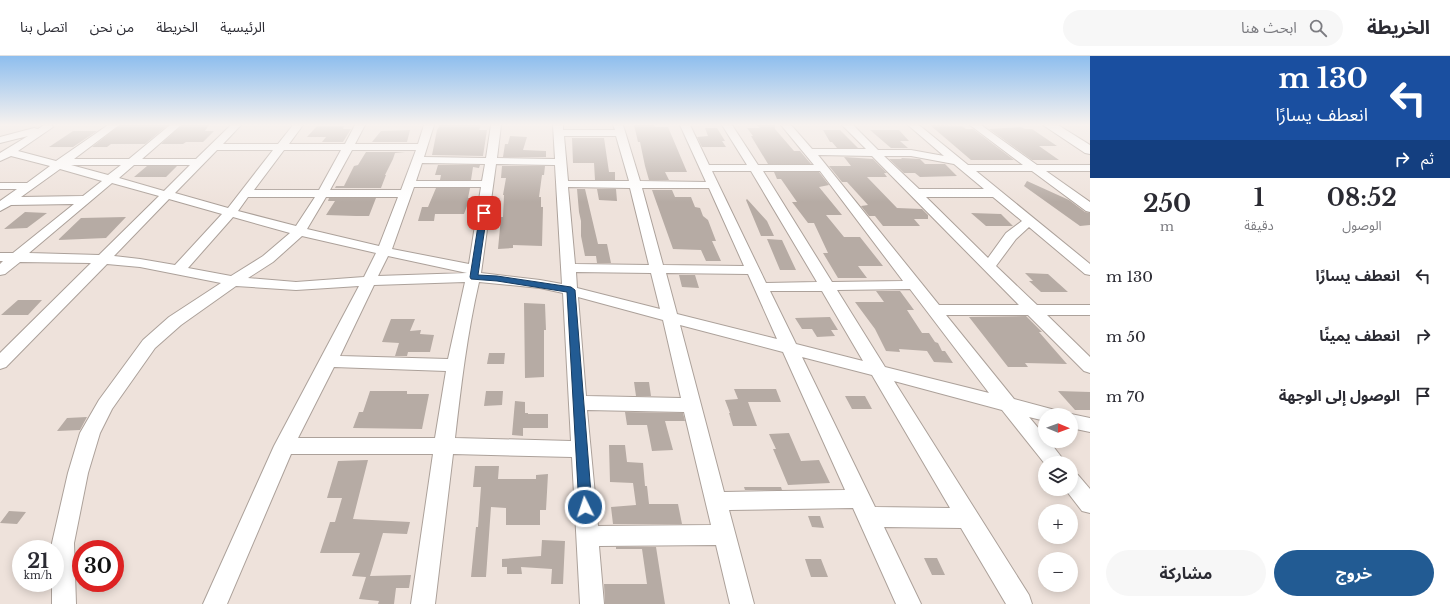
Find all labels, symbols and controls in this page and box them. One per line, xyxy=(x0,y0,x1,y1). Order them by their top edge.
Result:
search box xyxy=(1063,10,1343,46)
text: الخريطة xyxy=(1367,16,1430,39)
icon: search xyxy=(1307,17,1329,39)
text: اتصل بنا xyxy=(20,18,68,36)
text: من نحن xyxy=(90,18,134,36)
text: الخريطة xyxy=(156,18,198,36)
text: الرئيسية xyxy=(220,18,265,36)
text: ابحث هنا xyxy=(1241,18,1297,37)
text: 130 m xyxy=(1278,61,1368,96)
icon: left xyxy=(1382,72,1434,124)
text: انعطف يسارًا xyxy=(1275,104,1368,126)
icon: right xyxy=(1391,148,1413,170)
text: ثم xyxy=(1421,149,1434,168)
text: 1 xyxy=(1254,183,1264,212)
text: 08:52 xyxy=(1327,183,1397,212)
text: 250 xyxy=(1143,189,1191,218)
pin xyxy=(467,196,501,230)
icon: arrive xyxy=(473,202,495,224)
text: دقيقة xyxy=(1244,217,1274,234)
text: الوصول xyxy=(1342,217,1382,234)
text: m xyxy=(1160,218,1174,235)
icon: left xyxy=(1412,265,1434,287)
text: انعطف يسارًا xyxy=(1315,266,1400,285)
text: 130 m xyxy=(1106,267,1153,286)
icon: right xyxy=(1412,325,1434,347)
text: انعطف يمينًا xyxy=(1319,326,1400,345)
text: 50 m xyxy=(1106,327,1146,346)
icon: arrive xyxy=(1412,385,1434,407)
text: الوصول إلى الوجهة xyxy=(1279,386,1400,405)
text: 70 m xyxy=(1106,387,1145,406)
north arrow xyxy=(1038,408,1078,448)
map controls xyxy=(1038,408,1078,592)
button: layers xyxy=(1038,456,1078,496)
position arrow xyxy=(564,486,606,528)
button: + xyxy=(1038,504,1078,544)
speed limit sign: 30 xyxy=(72,540,124,592)
text: 21 xyxy=(27,549,49,573)
button: مشاركة xyxy=(1106,550,1266,596)
button: خروج xyxy=(1274,550,1434,596)
button: − xyxy=(1038,552,1078,592)
text: km/h xyxy=(24,569,52,582)

